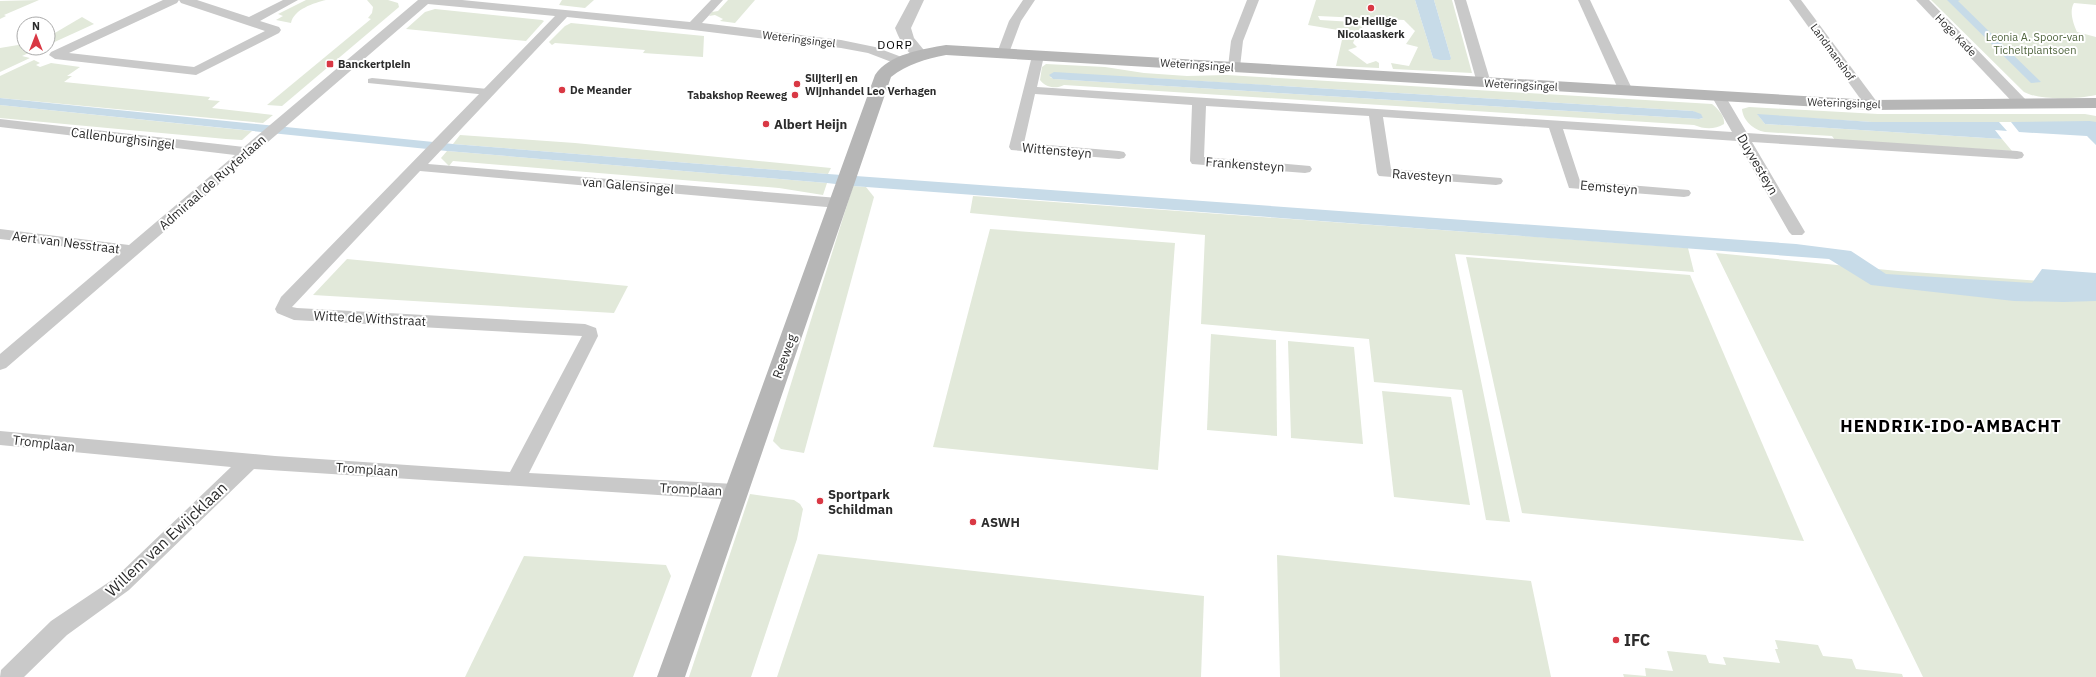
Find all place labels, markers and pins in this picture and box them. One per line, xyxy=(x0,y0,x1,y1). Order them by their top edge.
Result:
marker: De Heilige Nicolaaskerk xyxy=(1366,3,1376,13)
place label: De Heilige Nicolaaskerk xyxy=(1337,14,1405,41)
place label: Banckertplein xyxy=(338,57,411,71)
marker: Banckertplein xyxy=(325,59,335,69)
place label: Slijterij en Wijnhandel Leo Verhagen xyxy=(805,71,936,98)
marker: Slijterij en Wijnhandel Leo Verhagen xyxy=(792,79,802,89)
place label: De Meander xyxy=(570,83,632,97)
marker: De Meander xyxy=(557,85,567,95)
place label: Tabakshop Reeweg xyxy=(687,88,788,102)
marker: Tabakshop Reeweg xyxy=(790,90,800,100)
place label: Albert Heijn xyxy=(774,116,847,133)
marker: Albert Heijn xyxy=(761,119,771,129)
place label: Sportpark Schildman xyxy=(828,486,893,518)
marker: Sportpark Schildman xyxy=(815,496,825,506)
place label: ASWH xyxy=(981,514,1020,531)
marker: ASWH xyxy=(968,517,978,527)
place label: IFC xyxy=(1624,630,1650,650)
marker: IFC xyxy=(1611,635,1621,645)

